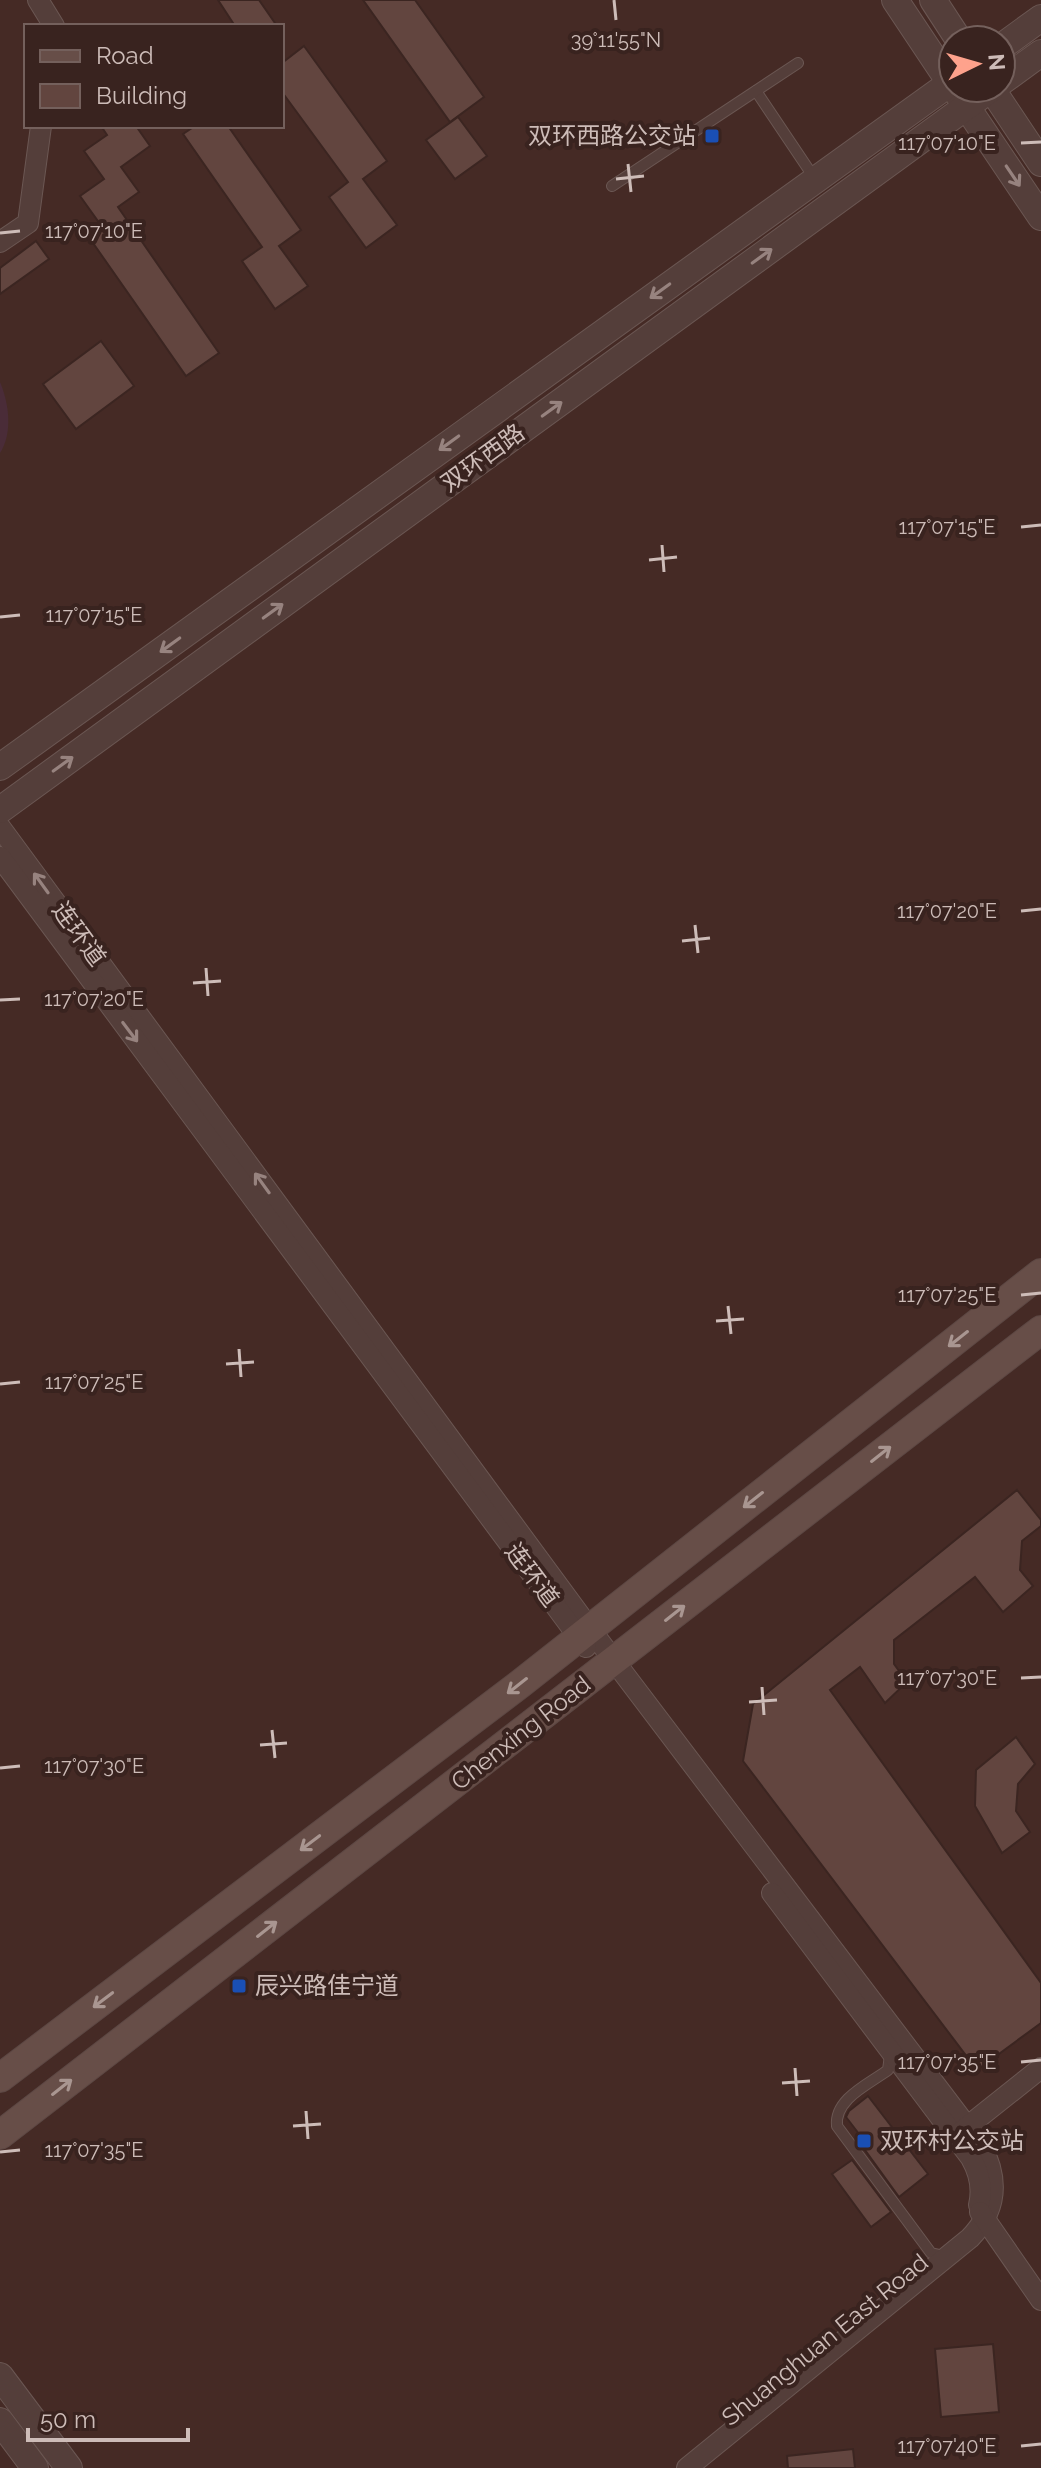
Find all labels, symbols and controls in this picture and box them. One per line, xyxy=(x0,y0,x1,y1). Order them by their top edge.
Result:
legend xyxy=(24,24,284,128)
north arrow xyxy=(937,24,1017,104)
text: 39°11'55"N xyxy=(571,28,661,52)
text: Road xyxy=(96,41,154,70)
text: N xyxy=(983,53,1011,72)
text: Building xyxy=(96,81,187,110)
place label: 双环西路公交站 xyxy=(528,121,696,150)
marker: 双环西路公交站 xyxy=(703,127,721,145)
text: 117°07'10"E xyxy=(898,131,996,155)
one-way arrow xyxy=(1005,164,1021,186)
text: 117°07'10"E xyxy=(45,219,143,243)
one-way arrow xyxy=(751,248,772,265)
one-way arrow xyxy=(649,283,671,300)
one-way arrow xyxy=(540,401,562,417)
street label: 双环西路 xyxy=(435,418,530,498)
one-way arrow xyxy=(438,435,460,452)
text: 117°07'15"E xyxy=(899,515,995,539)
text: 117°07'15"E xyxy=(46,603,142,627)
one-way arrow xyxy=(262,603,284,619)
one-way arrow xyxy=(159,636,181,653)
one-way arrow xyxy=(52,756,73,773)
one-way arrow xyxy=(33,873,50,894)
street label: 连环道 xyxy=(47,896,112,971)
text: 117°07'20"E xyxy=(897,899,997,923)
text: 117°07'20"E xyxy=(44,987,144,1011)
one-way arrow xyxy=(121,1021,138,1042)
one-way arrow xyxy=(253,1172,270,1194)
text: 117°07'25"E xyxy=(898,1283,996,1307)
one-way arrow xyxy=(948,1330,969,1348)
text: 117°07'25"E xyxy=(45,1370,143,1394)
one-way arrow xyxy=(870,1445,891,1462)
one-way arrow xyxy=(743,1491,764,1509)
street label: 连环道 xyxy=(499,1537,566,1612)
one-way arrow xyxy=(664,1604,685,1621)
text: 117°07'30"E xyxy=(897,1666,997,1690)
street label: Chenxing Road xyxy=(445,1669,596,1796)
one-way arrow xyxy=(507,1677,529,1694)
text: 117°07'30"E xyxy=(44,1754,144,1778)
one-way arrow xyxy=(300,1834,321,1851)
one-way arrow xyxy=(256,1920,278,1937)
place label: 辰兴路佳宁道 xyxy=(255,1971,399,2000)
marker: 辰兴路佳宁道 xyxy=(230,1977,248,1995)
one-way arrow xyxy=(93,1991,114,2008)
text: 117°07'35"E xyxy=(898,2050,996,2074)
one-way arrow xyxy=(51,2079,72,2096)
place label: 双环村公交站 xyxy=(880,2126,1024,2155)
marker: 双环村公交站 xyxy=(855,2132,873,2150)
text: 117°07'35"E xyxy=(45,2138,143,2162)
street label: Shuanghuan East Road xyxy=(716,2247,934,2432)
scale bar xyxy=(28,2392,188,2442)
text: 50 m xyxy=(40,2405,96,2434)
text: 117°07'40"E xyxy=(898,2434,996,2458)

